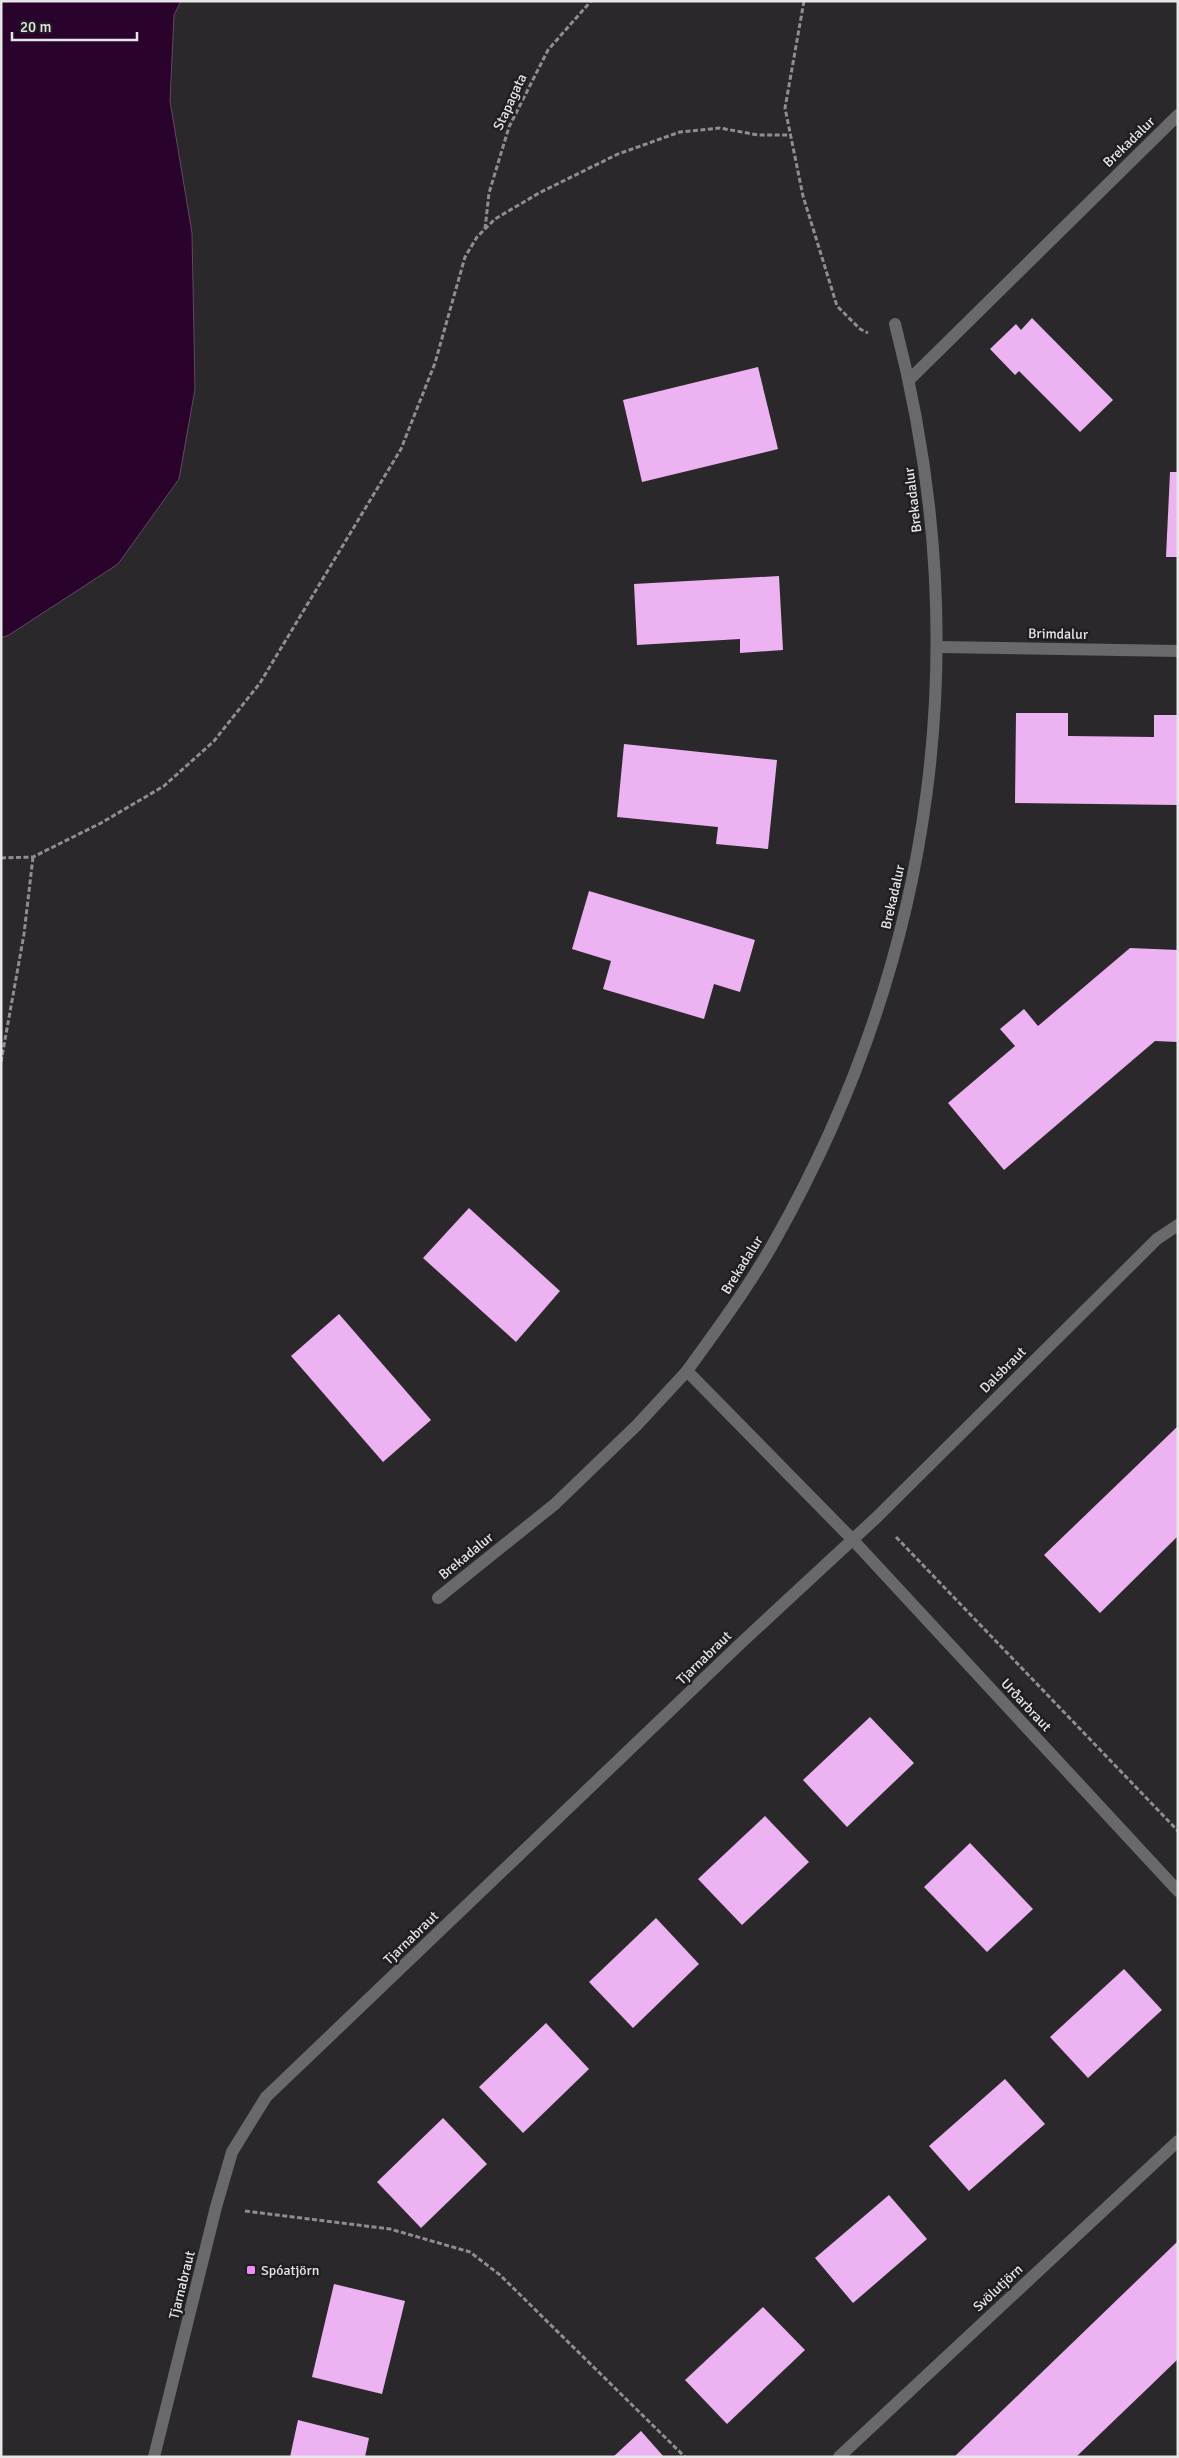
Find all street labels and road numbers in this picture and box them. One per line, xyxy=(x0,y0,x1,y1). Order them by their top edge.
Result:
street label: Stapagata xyxy=(489,71,531,133)
street label: Brekadalur xyxy=(1100,113,1159,171)
street label: Brekadalur xyxy=(900,466,925,534)
street label: Brimdalur xyxy=(1028,625,1089,643)
street label: Brekadalur xyxy=(877,862,909,931)
street label: Brekadalur xyxy=(717,1232,767,1297)
street label: Dalsbraut xyxy=(976,1343,1030,1397)
street label: Brekadalur xyxy=(435,1528,497,1583)
street label: Tjarnabraut xyxy=(673,1628,735,1688)
street label: Urðarbraut xyxy=(997,1675,1055,1735)
street label: Tjarnabraut xyxy=(380,1908,442,1968)
street label: Tjarnabraut xyxy=(165,2249,199,2321)
street label: Svölutjörn xyxy=(970,2261,1026,2315)

